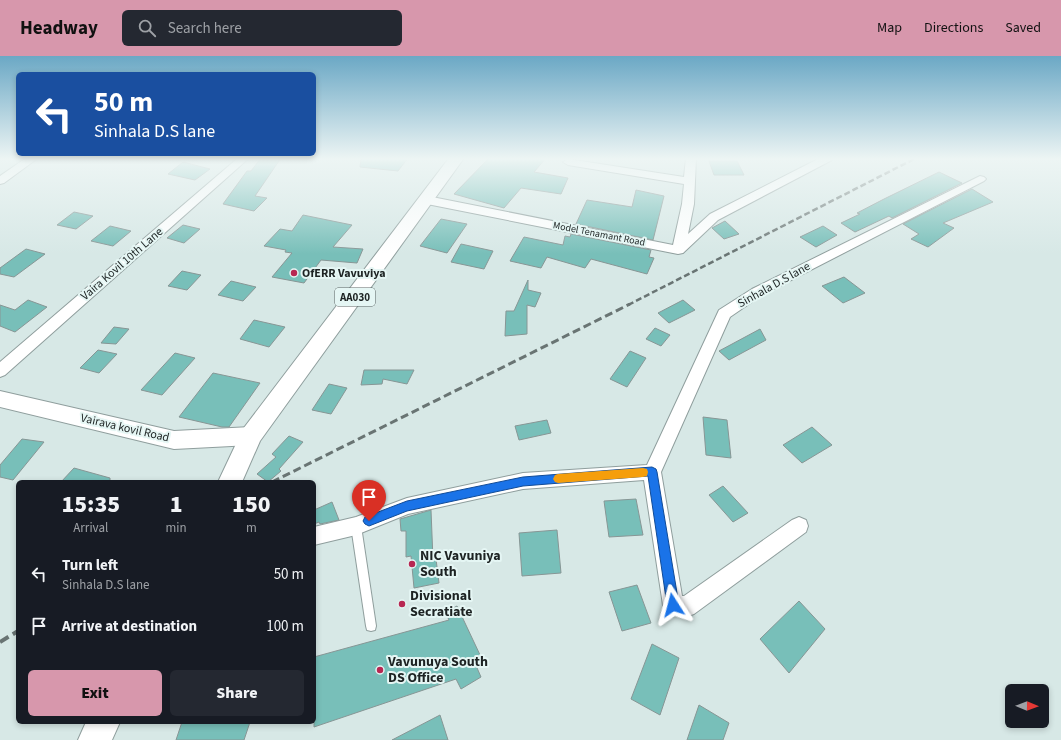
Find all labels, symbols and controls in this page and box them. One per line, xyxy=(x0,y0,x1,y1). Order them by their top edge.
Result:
search box xyxy=(122,10,402,46)
text: Headway xyxy=(20,15,98,42)
icon: search xyxy=(136,17,158,39)
text: Search here xyxy=(168,18,242,39)
text: Map xyxy=(877,18,902,38)
text: Directions xyxy=(924,18,983,38)
text: Saved xyxy=(1005,18,1041,38)
text: 50 m xyxy=(94,82,153,122)
icon: left xyxy=(28,88,80,140)
text: Sinhala D.S lane xyxy=(94,119,215,144)
street label: Model Tenamant Road xyxy=(552,218,646,250)
street label: Vaira Kovil 10th Lane xyxy=(77,223,167,304)
street label: Sinhala D.S lane xyxy=(735,258,813,312)
place label: OfERR Vavuviya xyxy=(302,265,386,282)
marker: OfERR Vavuviya xyxy=(289,268,299,278)
road number: AA030 xyxy=(335,288,375,306)
street label: Vairava kovil Road xyxy=(79,410,171,446)
pin xyxy=(352,480,386,521)
icon: arrive xyxy=(358,486,380,508)
text: 15:35 xyxy=(61,487,120,522)
text: 1 xyxy=(170,487,183,522)
text: 150 xyxy=(232,487,271,522)
text: Arrival xyxy=(73,519,108,537)
text: min xyxy=(166,519,187,537)
text: m xyxy=(246,519,257,537)
place label: NIC Vavuniya South xyxy=(420,546,501,582)
text: Turn left xyxy=(62,555,118,576)
marker: NIC Vavuniya South xyxy=(407,559,417,569)
icon: left xyxy=(28,563,50,585)
text: 50 m xyxy=(274,564,304,585)
text: Sinhala D.S lane xyxy=(62,576,150,594)
position arrow xyxy=(652,584,694,626)
place label: Divisional Secratiate xyxy=(410,586,473,622)
marker: Divisional Secratiate xyxy=(397,599,407,609)
icon: arrive xyxy=(28,615,50,637)
text: Arrive at destination xyxy=(62,616,197,637)
text: 100 m xyxy=(266,616,304,637)
place label: Vavunuya South DS Office xyxy=(387,652,488,688)
marker: Vavunuya South DS Office xyxy=(375,665,385,675)
button: Exit xyxy=(28,670,162,716)
button: Share xyxy=(170,670,304,716)
north arrow xyxy=(1005,684,1049,728)
map controls xyxy=(1005,684,1049,728)

